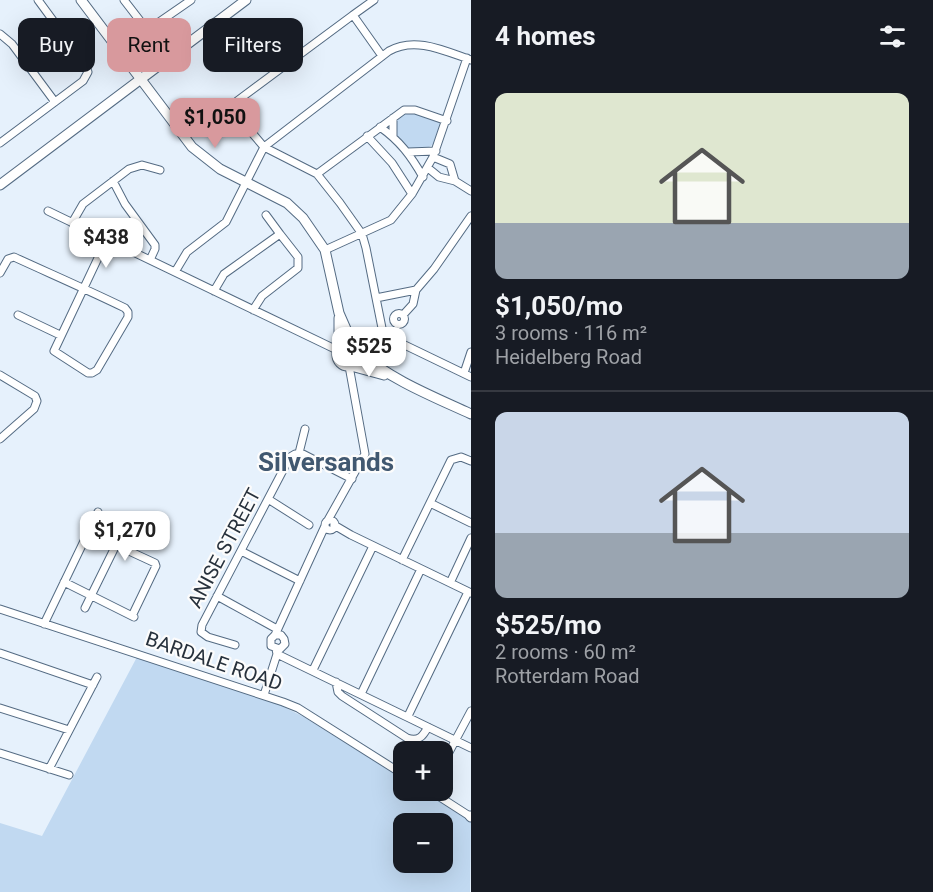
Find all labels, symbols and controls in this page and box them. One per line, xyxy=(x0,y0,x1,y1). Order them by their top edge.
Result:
chip: Buy xyxy=(18,18,95,72)
chip: Rent xyxy=(107,18,191,72)
chip: Filters xyxy=(203,18,303,72)
icon: filters xyxy=(876,20,909,53)
text: 4 homes xyxy=(495,21,596,51)
pin: $1,050 xyxy=(166,98,264,149)
text: $1,050 xyxy=(184,105,246,129)
icon: home xyxy=(648,132,756,240)
pin: $438 xyxy=(70,218,142,269)
text: $438 xyxy=(83,225,129,249)
text: $1,050/mo xyxy=(495,291,623,321)
text: 3 rooms · 116 m² xyxy=(495,321,647,345)
pin: $525 xyxy=(333,327,405,378)
text: $525 xyxy=(346,334,392,358)
text: Heidelberg Road xyxy=(495,345,642,369)
district label: Silversands xyxy=(258,447,394,477)
icon: home xyxy=(648,451,756,559)
street label: ANISE STREET xyxy=(182,484,266,612)
pin: $1,270 xyxy=(76,511,174,562)
text: $1,270 xyxy=(94,518,156,542)
text: $525/mo xyxy=(495,610,602,640)
street label: BARDALE ROAD xyxy=(143,626,285,696)
text: 2 rooms · 60 m² xyxy=(495,640,636,664)
text: Rotterdam Road xyxy=(495,664,640,688)
map controls xyxy=(393,741,453,873)
button: + xyxy=(393,741,453,801)
button: − xyxy=(393,813,453,873)

